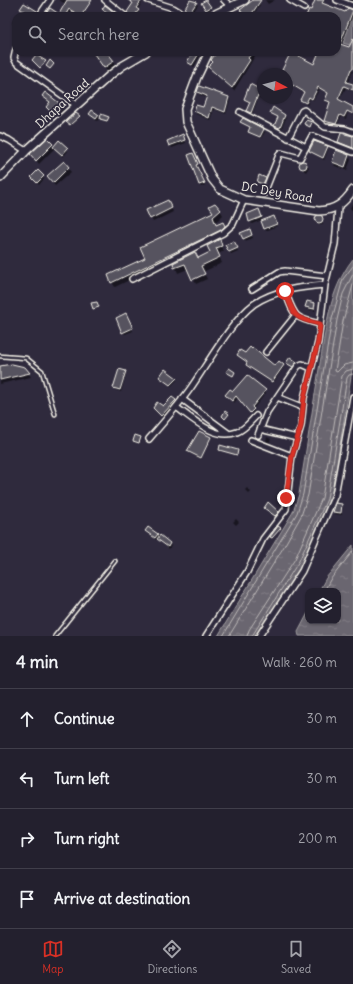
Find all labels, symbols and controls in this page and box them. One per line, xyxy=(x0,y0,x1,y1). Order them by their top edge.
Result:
search box xyxy=(12,12,341,56)
icon: search xyxy=(26,23,48,45)
text: Search here xyxy=(58,25,139,44)
north arrow xyxy=(257,68,293,104)
street label: Dhapa Road xyxy=(32,75,92,131)
street label: DC Dey Road xyxy=(240,178,314,206)
route start xyxy=(276,282,294,300)
route end xyxy=(277,489,295,507)
map controls xyxy=(305,588,341,624)
button: layers xyxy=(305,588,341,624)
text: 4 min xyxy=(16,651,58,673)
text: Walk · 260 m xyxy=(262,654,337,671)
icon: ahead xyxy=(16,708,38,730)
text: Continue xyxy=(54,709,115,728)
text: 30 m xyxy=(307,710,337,727)
icon: left xyxy=(16,768,38,790)
text: Turn left xyxy=(54,769,109,788)
text: 30 m xyxy=(307,770,337,787)
icon: right xyxy=(16,828,38,850)
text: Turn right xyxy=(54,829,119,848)
text: 200 m xyxy=(298,830,337,847)
icon: arrive xyxy=(16,888,38,910)
text: Arrive at destination xyxy=(54,889,190,908)
tab: Map xyxy=(42,938,64,976)
tab: Directions xyxy=(148,938,197,976)
tab: Saved xyxy=(281,938,311,976)

